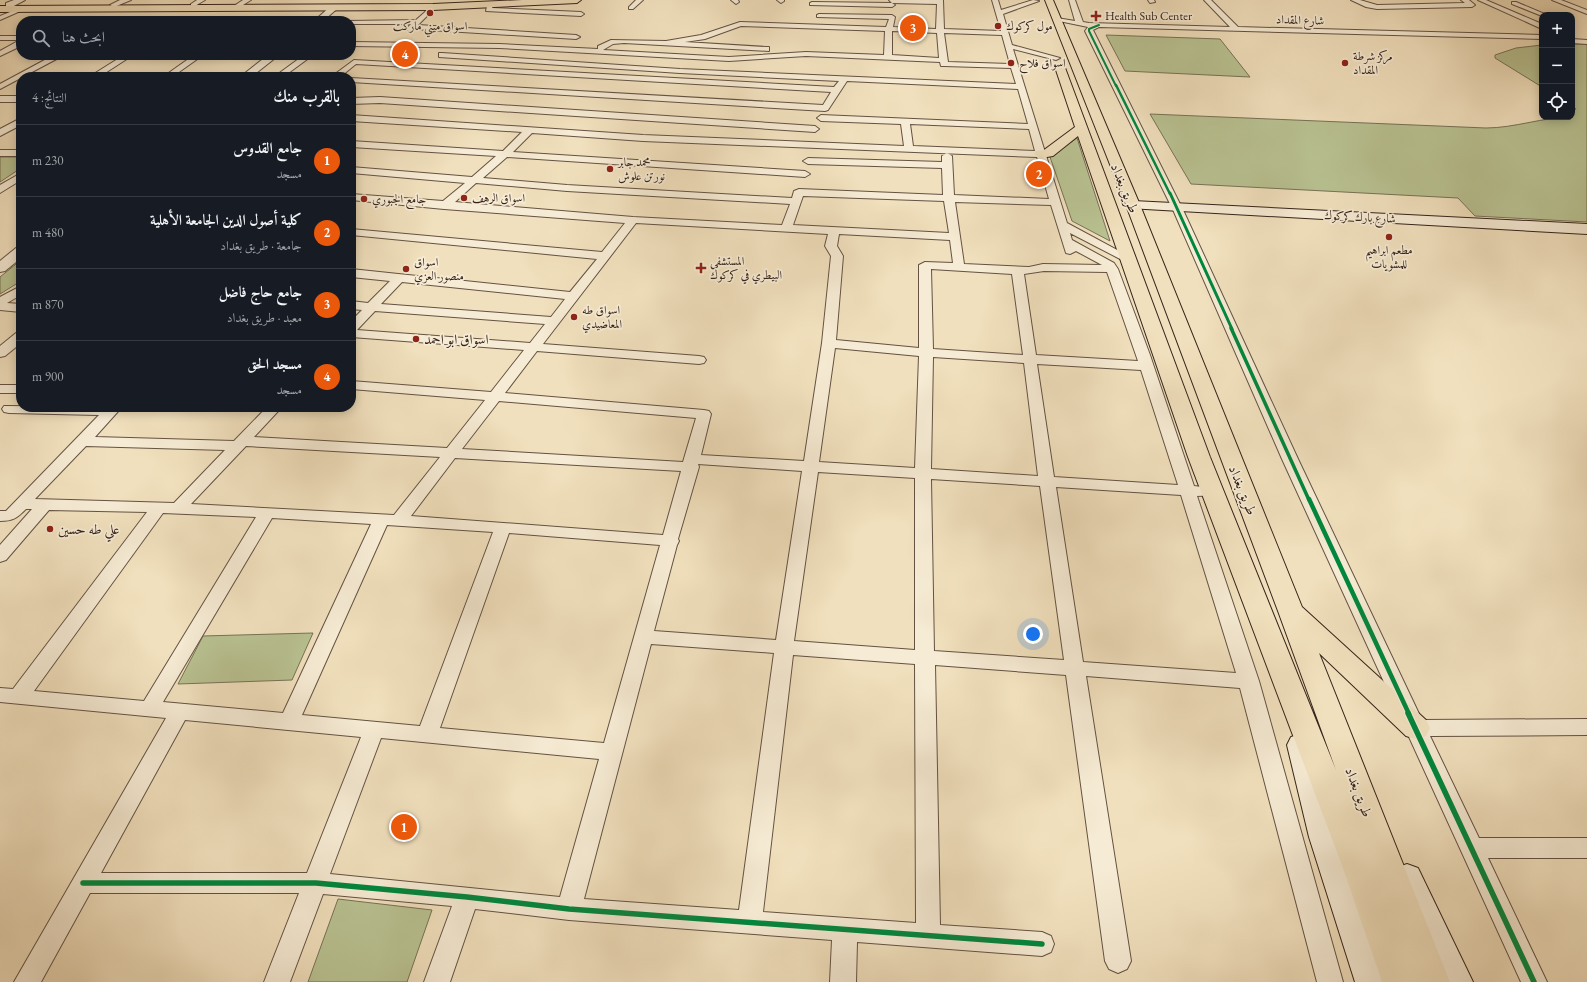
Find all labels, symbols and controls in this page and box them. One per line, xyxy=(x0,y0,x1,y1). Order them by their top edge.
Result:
marker: اسواق ميني ماركت xyxy=(425,8,435,18)
place label: Health Sub Center xyxy=(1105,8,1192,24)
marker: Health Sub Center xyxy=(1090,10,1102,22)
street label: شارع المقداد xyxy=(1275,11,1325,32)
map controls xyxy=(1539,12,1575,120)
button: + xyxy=(1539,12,1575,48)
pin: 3 xyxy=(900,13,926,43)
search box xyxy=(16,16,356,60)
place label: اسواق ميني ماركت xyxy=(393,18,468,38)
place label: مول كركوك xyxy=(1006,18,1053,34)
marker: مول كركوك xyxy=(993,21,1003,31)
icon: search xyxy=(30,27,52,49)
text: ابحث هنا xyxy=(62,27,105,46)
pin: 4 xyxy=(392,39,418,69)
place label: مركز شرطة المقداد xyxy=(1353,48,1393,78)
button: − xyxy=(1539,48,1575,84)
place label: اسواق فلاح xyxy=(1019,55,1066,74)
marker: اسواق فلاح xyxy=(1006,58,1016,68)
marker: مركز شرطة المقداد xyxy=(1340,58,1350,68)
button: locate xyxy=(1539,84,1575,120)
text: بالقرب منك xyxy=(273,85,340,107)
text: النتائج: 4 xyxy=(32,89,67,106)
text: جامع القدوس xyxy=(233,138,302,157)
text: 230 m xyxy=(32,152,63,169)
text: 1 xyxy=(324,152,330,169)
place label: محمد جابر نورتن علوش xyxy=(616,154,665,184)
pin: 2 xyxy=(1026,159,1052,189)
street label: طريق بغداد xyxy=(1107,160,1143,216)
marker: محمد جابر نورتن علوش xyxy=(605,164,615,174)
text: مسجد xyxy=(276,165,302,182)
place label: اسواق الرهف xyxy=(472,190,525,206)
place label: جامع الجبوري xyxy=(372,191,426,210)
marker: اسواق الرهف xyxy=(459,193,469,203)
marker: جامع الجبوري xyxy=(359,194,369,204)
street label: شارع بارك كركوك xyxy=(1324,207,1396,230)
text: كلية أصول الدين الجامعة الأهلية xyxy=(150,210,302,229)
text: 480 m xyxy=(32,224,63,241)
text: 2 xyxy=(324,224,330,241)
marker: مطعم ابراهيم للمشويات xyxy=(1384,232,1394,242)
text: جامعة · طريق بغداد xyxy=(220,237,302,254)
place label: مطعم ابراهيم للمشويات xyxy=(1365,242,1413,272)
place label: المستشفى البيطري في كركوك xyxy=(710,253,783,285)
place label: اسواق منصور العزي xyxy=(414,254,464,286)
marker: المستشفى البيطري في كركوك xyxy=(695,262,707,274)
marker: اسواق منصور العزي xyxy=(401,264,411,274)
text: جامع حاج فاضل xyxy=(219,282,302,301)
text: 870 m xyxy=(32,296,63,313)
text: 3 xyxy=(324,296,330,313)
place label: اسواق طه المعاضيدي xyxy=(582,302,623,334)
text: معبد · طريق بغداد xyxy=(227,309,302,326)
marker: اسواق طه المعاضيدي xyxy=(569,312,579,322)
place label: اسواق ابو احمد xyxy=(424,330,488,348)
marker: اسواق ابو احمد xyxy=(411,334,421,344)
text: مسجد الحق xyxy=(247,354,302,373)
text: 900 m xyxy=(32,368,63,385)
text: 4 xyxy=(324,368,330,385)
text: مسجد xyxy=(276,381,302,398)
street label: طريق بغداد xyxy=(1225,462,1261,518)
place label: علي طه حسين xyxy=(58,520,119,542)
marker: علي طه حسين xyxy=(45,524,55,534)
your location xyxy=(1023,624,1043,644)
street label: طريق بغداد xyxy=(1341,764,1377,820)
pin: 1 xyxy=(391,812,417,842)

